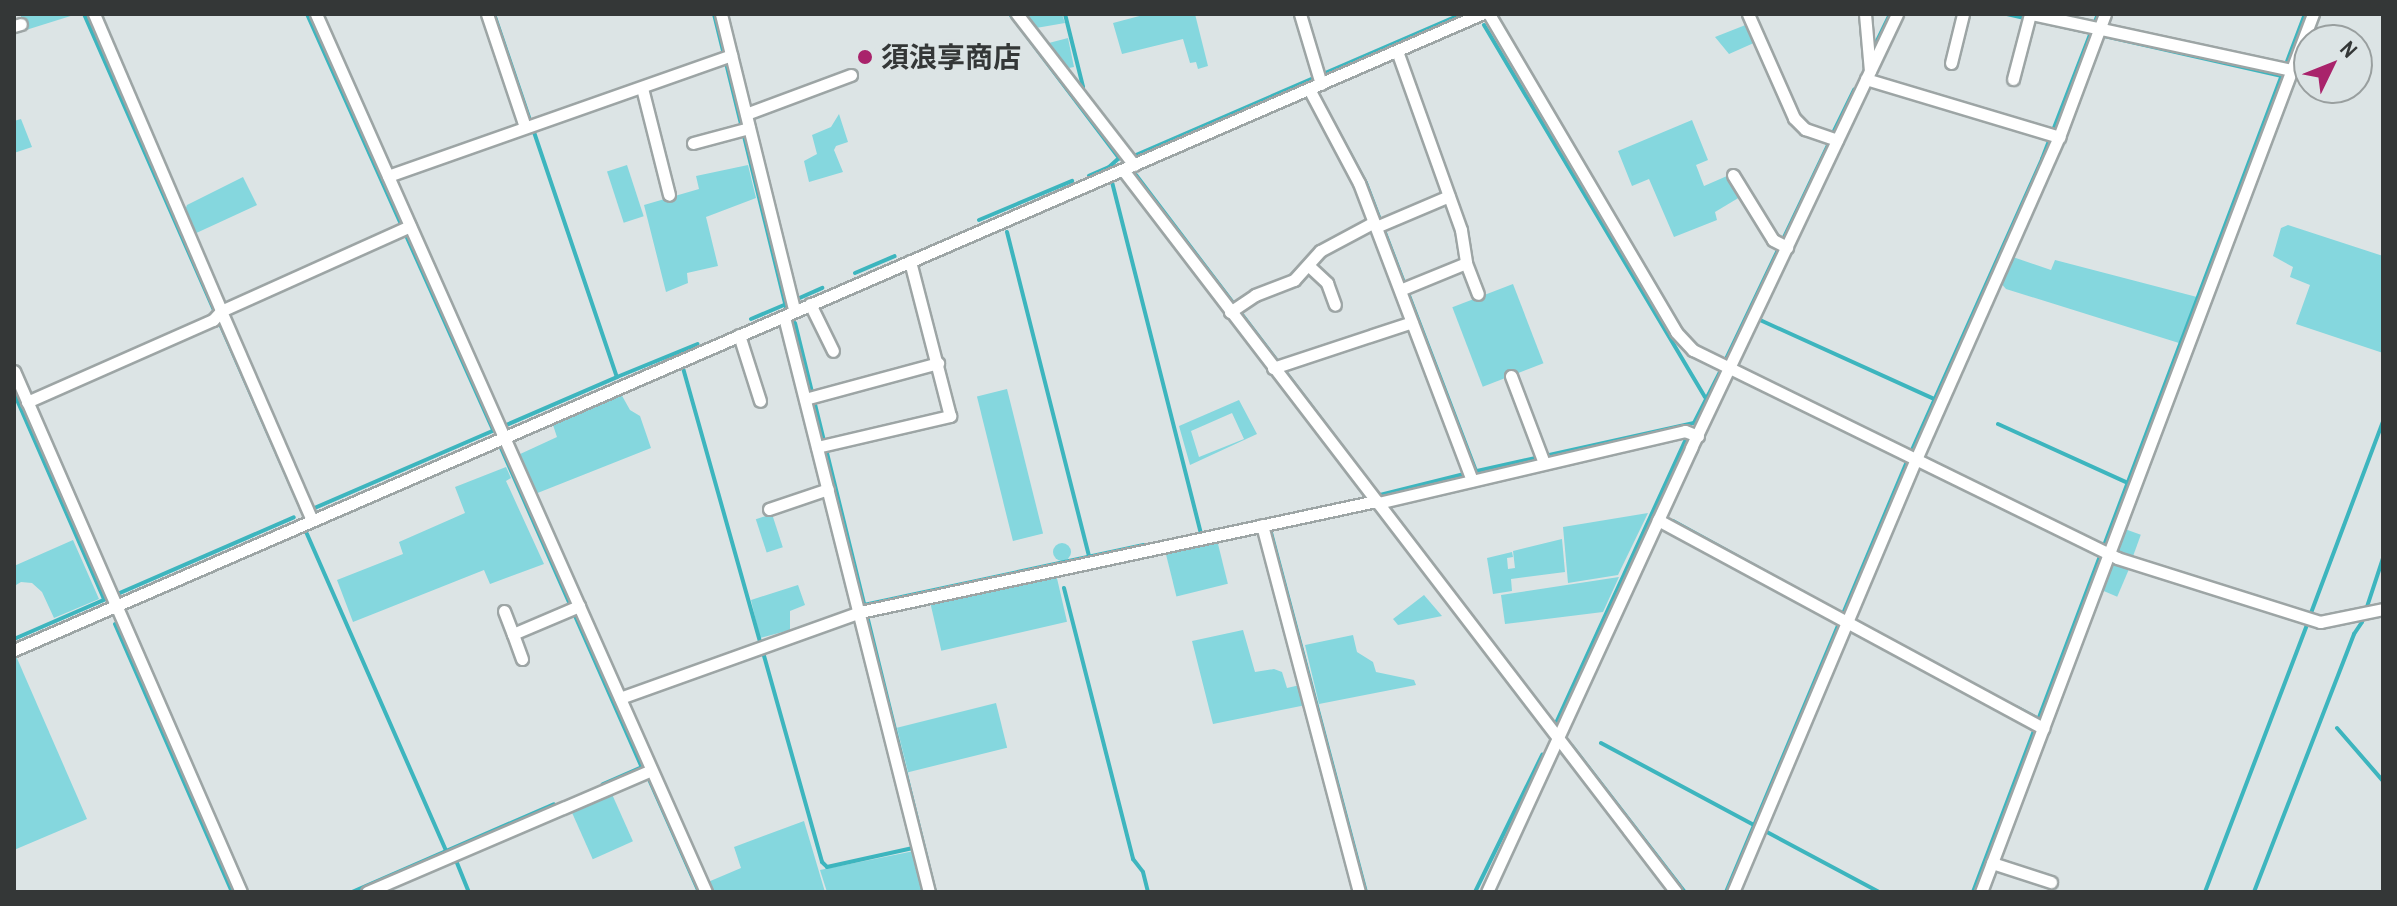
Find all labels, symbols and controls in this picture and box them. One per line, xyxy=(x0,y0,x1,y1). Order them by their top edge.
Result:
north arrow xyxy=(2293,24,2373,104)
text: N xyxy=(2334,34,2365,64)
place label: 須浪享商店 xyxy=(881,40,1021,74)
marker: 須浪享商店 xyxy=(856,48,874,66)

